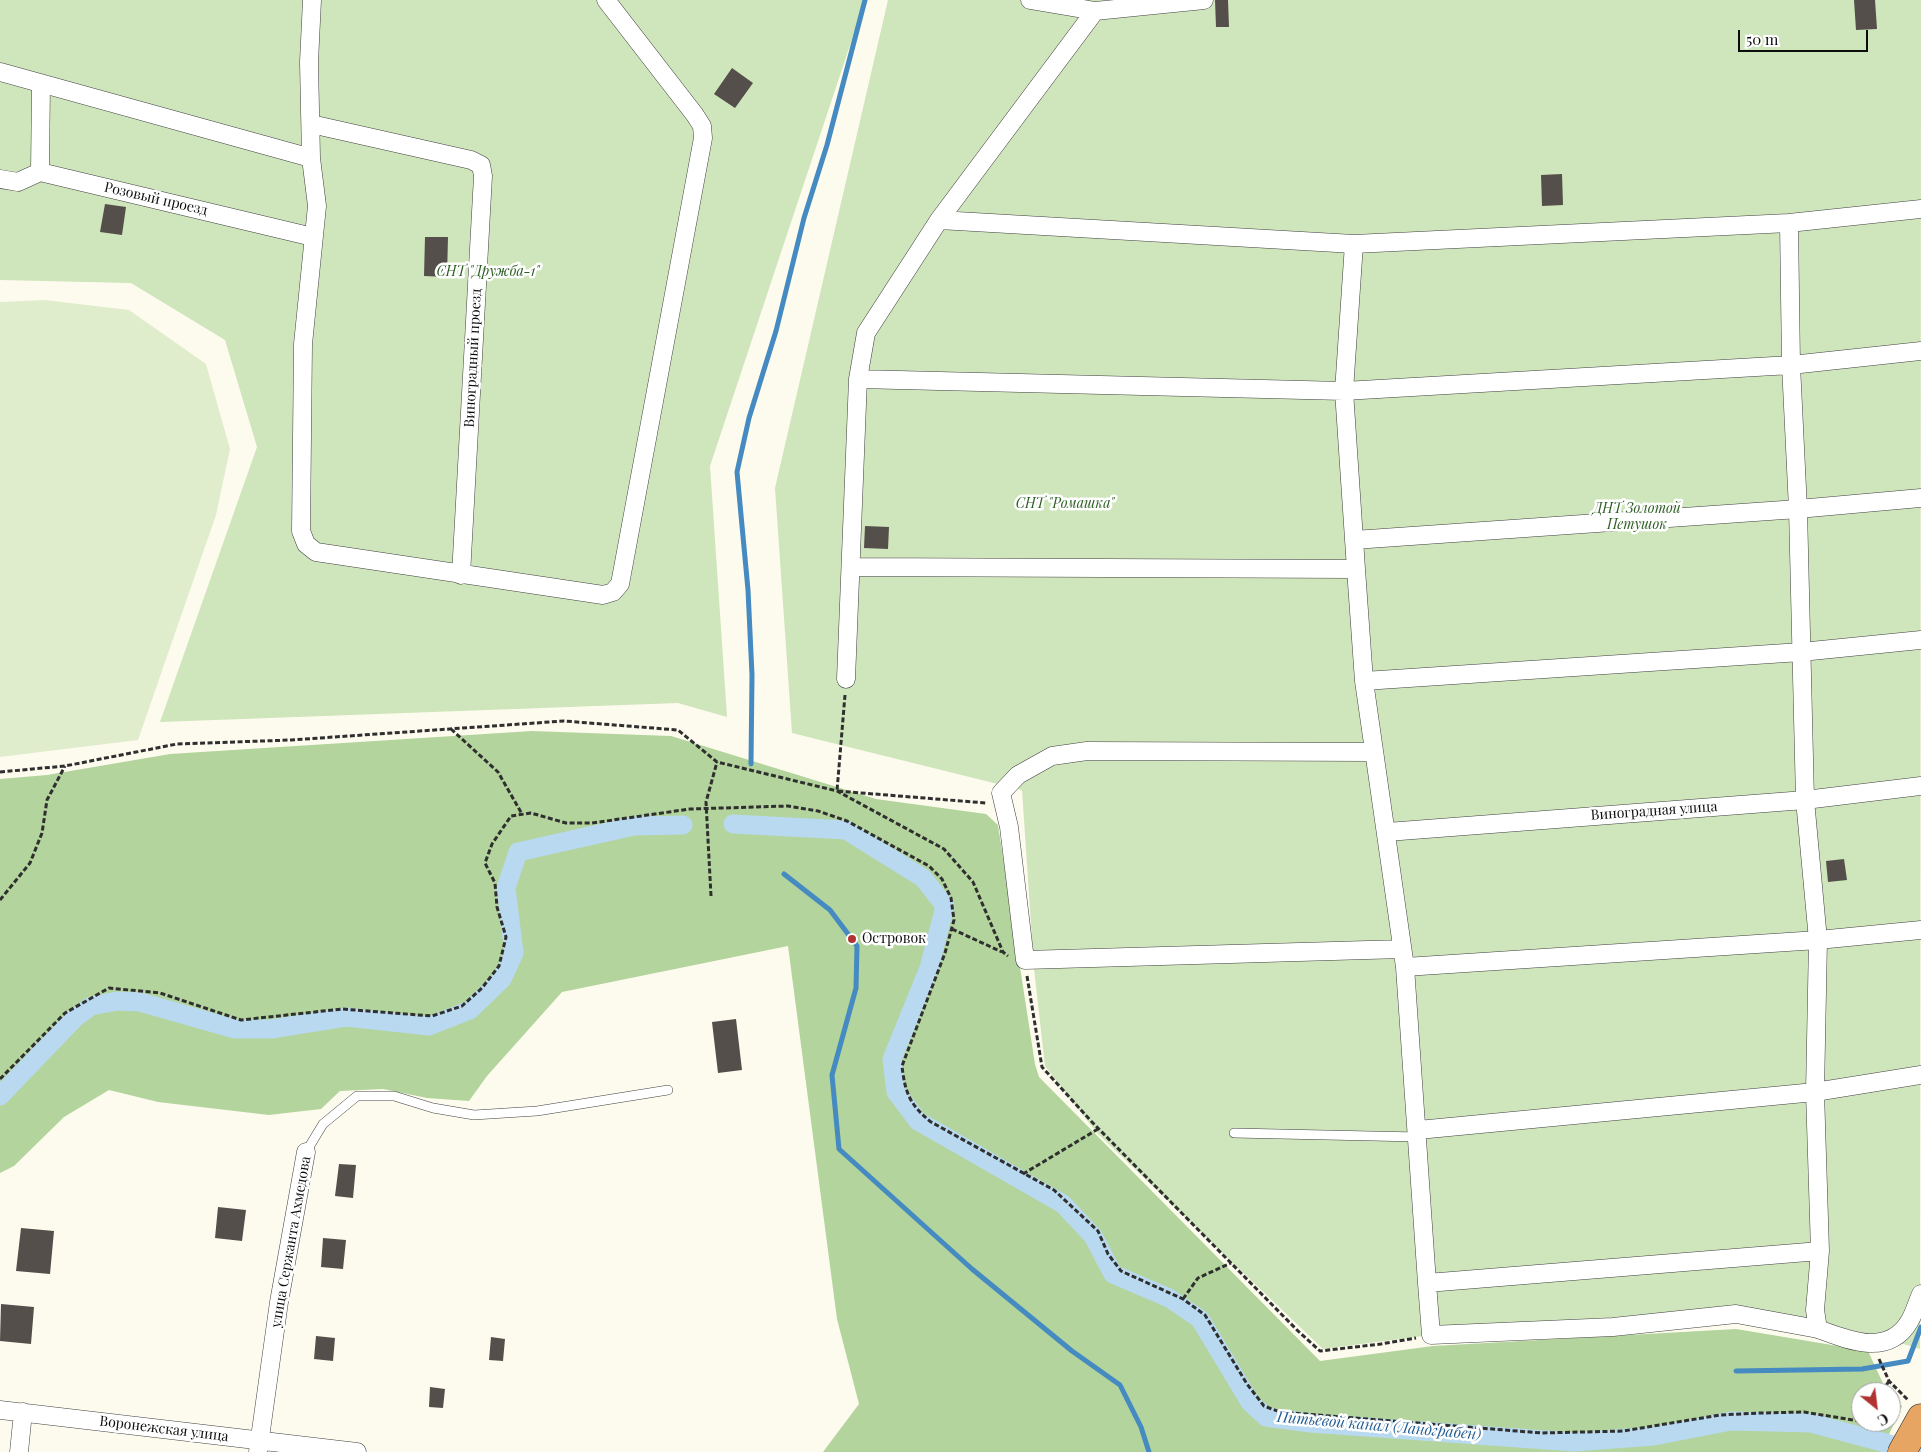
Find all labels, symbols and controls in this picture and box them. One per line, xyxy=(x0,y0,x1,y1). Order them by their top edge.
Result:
scale bar xyxy=(1741,20,1871,52)
text: 50 m xyxy=(1746,29,1778,49)
street label: Розовый проезд xyxy=(103,179,209,219)
park label: СНТ "Дружба-1" xyxy=(436,264,540,280)
street label: Виноградный проезд xyxy=(461,288,485,428)
park label: СНТ "Ромашка" xyxy=(1016,496,1114,512)
park label: ДНТ Золотой Петушок xyxy=(1593,501,1681,534)
street label: Виноградная улица xyxy=(1590,798,1718,824)
place label: Островок xyxy=(862,931,926,947)
marker: Островок xyxy=(846,933,858,945)
street label: улица Сержанта Ахмедова xyxy=(268,1155,314,1329)
north arrow xyxy=(1851,1382,1901,1432)
water label: Питьевой канал (Ландграбен) xyxy=(1276,1408,1482,1444)
text: С xyxy=(1874,1409,1892,1430)
street label: Воронежская улица xyxy=(99,1413,229,1445)

